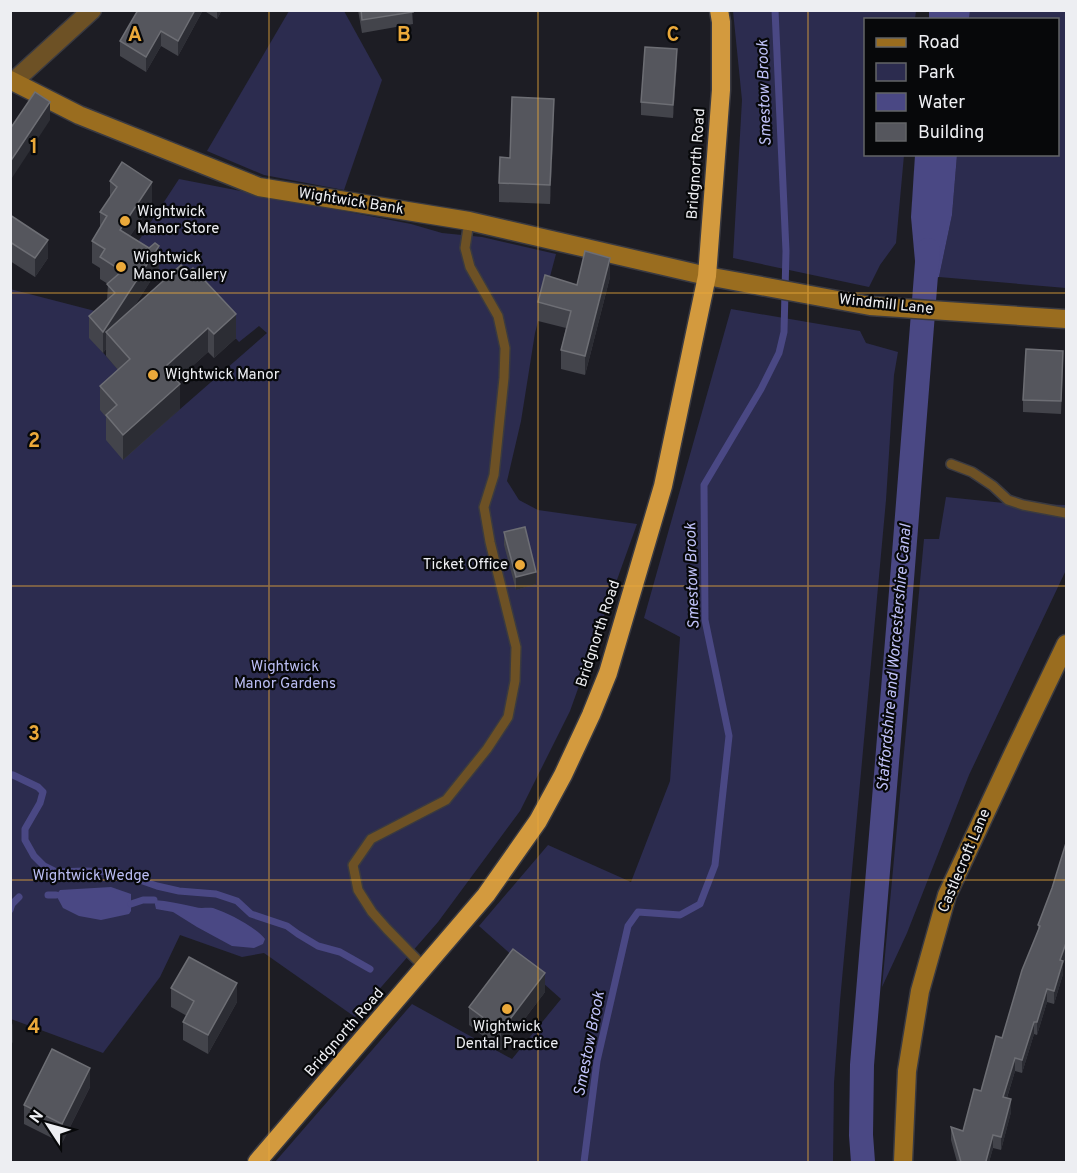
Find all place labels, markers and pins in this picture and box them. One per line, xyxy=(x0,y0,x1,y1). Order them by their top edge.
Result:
place label: Wightwick Manor Store xyxy=(137,203,219,239)
marker: Wightwick Manor Store xyxy=(118,214,132,228)
place label: Wightwick Manor Gallery xyxy=(133,249,227,285)
marker: Wightwick Manor Gallery xyxy=(114,260,128,274)
place label: Wightwick Manor xyxy=(165,366,280,385)
marker: Wightwick Manor xyxy=(146,368,160,382)
place label: Ticket Office xyxy=(423,556,508,575)
marker: Ticket Office xyxy=(513,558,527,572)
marker: Wightwick Dental Practice xyxy=(500,1002,514,1016)
place label: Wightwick Dental Practice xyxy=(456,1018,558,1054)

